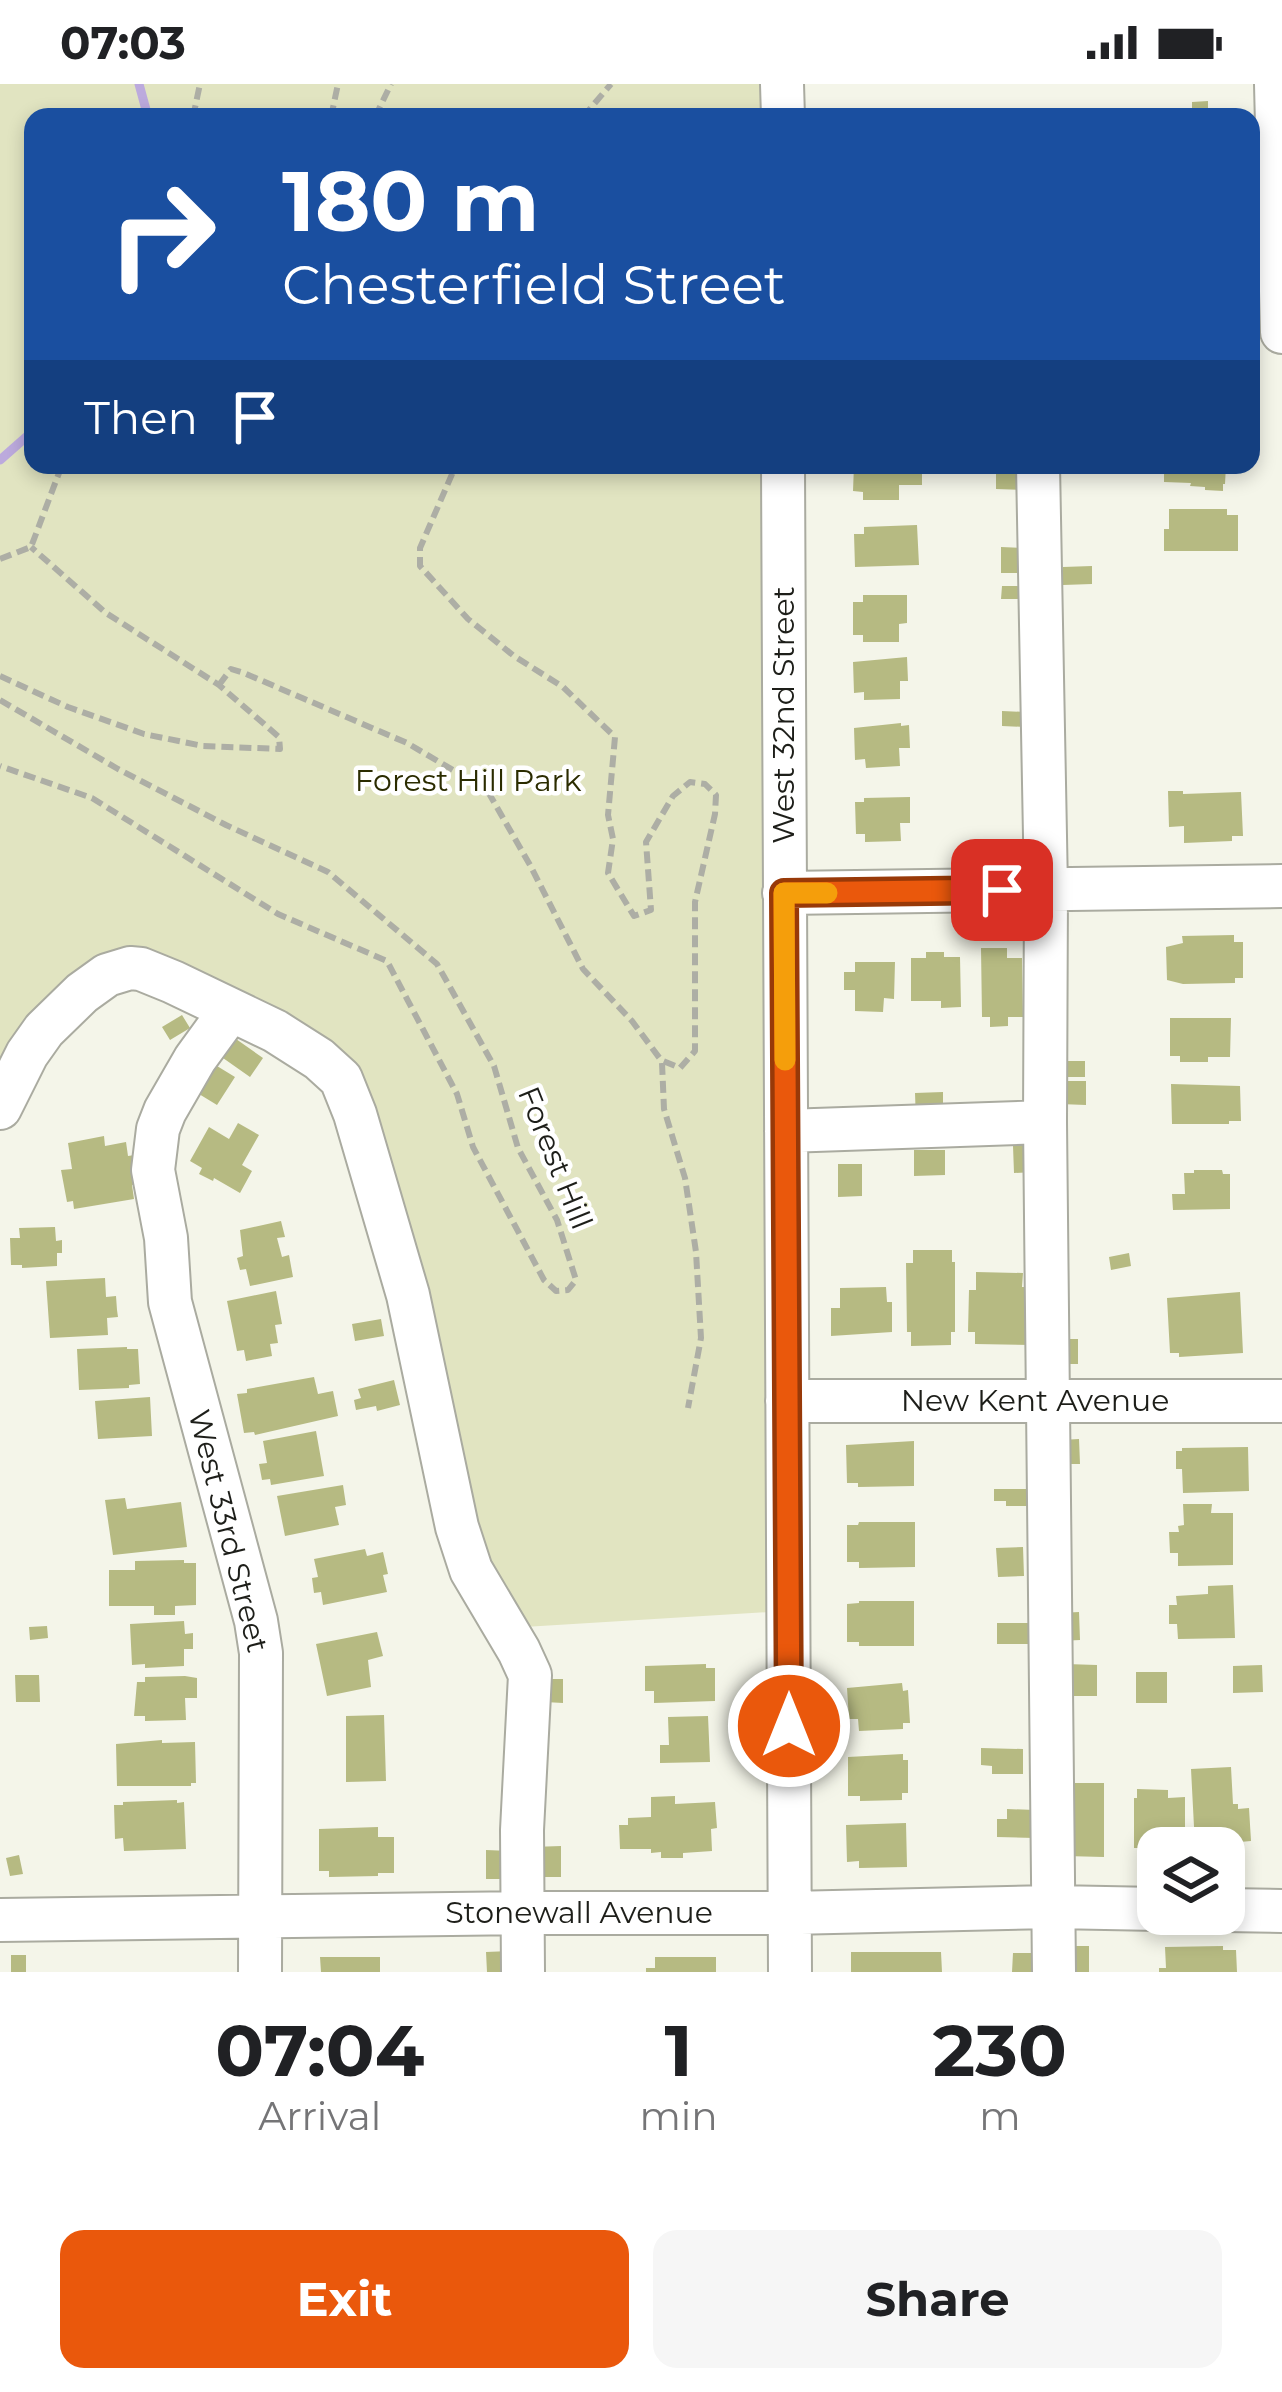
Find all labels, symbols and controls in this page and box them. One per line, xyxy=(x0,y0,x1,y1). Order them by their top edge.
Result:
text: 07:03 xyxy=(60,15,186,70)
text: 180 m xyxy=(282,150,539,252)
icon: right xyxy=(84,156,240,312)
text: Chesterfield Street xyxy=(282,252,786,318)
icon: arrive xyxy=(222,384,288,450)
text: Then xyxy=(84,390,198,445)
street label: West 32nd Street xyxy=(765,586,802,844)
park label: Forest Hill Park xyxy=(355,762,581,799)
pin xyxy=(951,839,1053,941)
icon: arrive xyxy=(969,857,1035,923)
street label: Forest Hill xyxy=(510,1081,601,1234)
street label: New Kent Avenue xyxy=(901,1382,1169,1419)
street label: West 33rd Street xyxy=(180,1406,277,1656)
position arrow xyxy=(726,1663,852,1789)
map controls xyxy=(1137,1827,1245,1935)
button: layers xyxy=(1137,1827,1245,1935)
street label: Stonewall Avenue xyxy=(445,1894,713,1931)
text: 07:04 xyxy=(215,2006,424,2094)
text: 1 xyxy=(664,2006,693,2094)
text: 230 xyxy=(933,2006,1067,2094)
text: Arrival xyxy=(258,2092,381,2140)
text: min xyxy=(639,2092,718,2140)
text: m xyxy=(979,2092,1021,2140)
button: Exit xyxy=(60,2230,629,2368)
button: Share xyxy=(653,2230,1222,2368)

